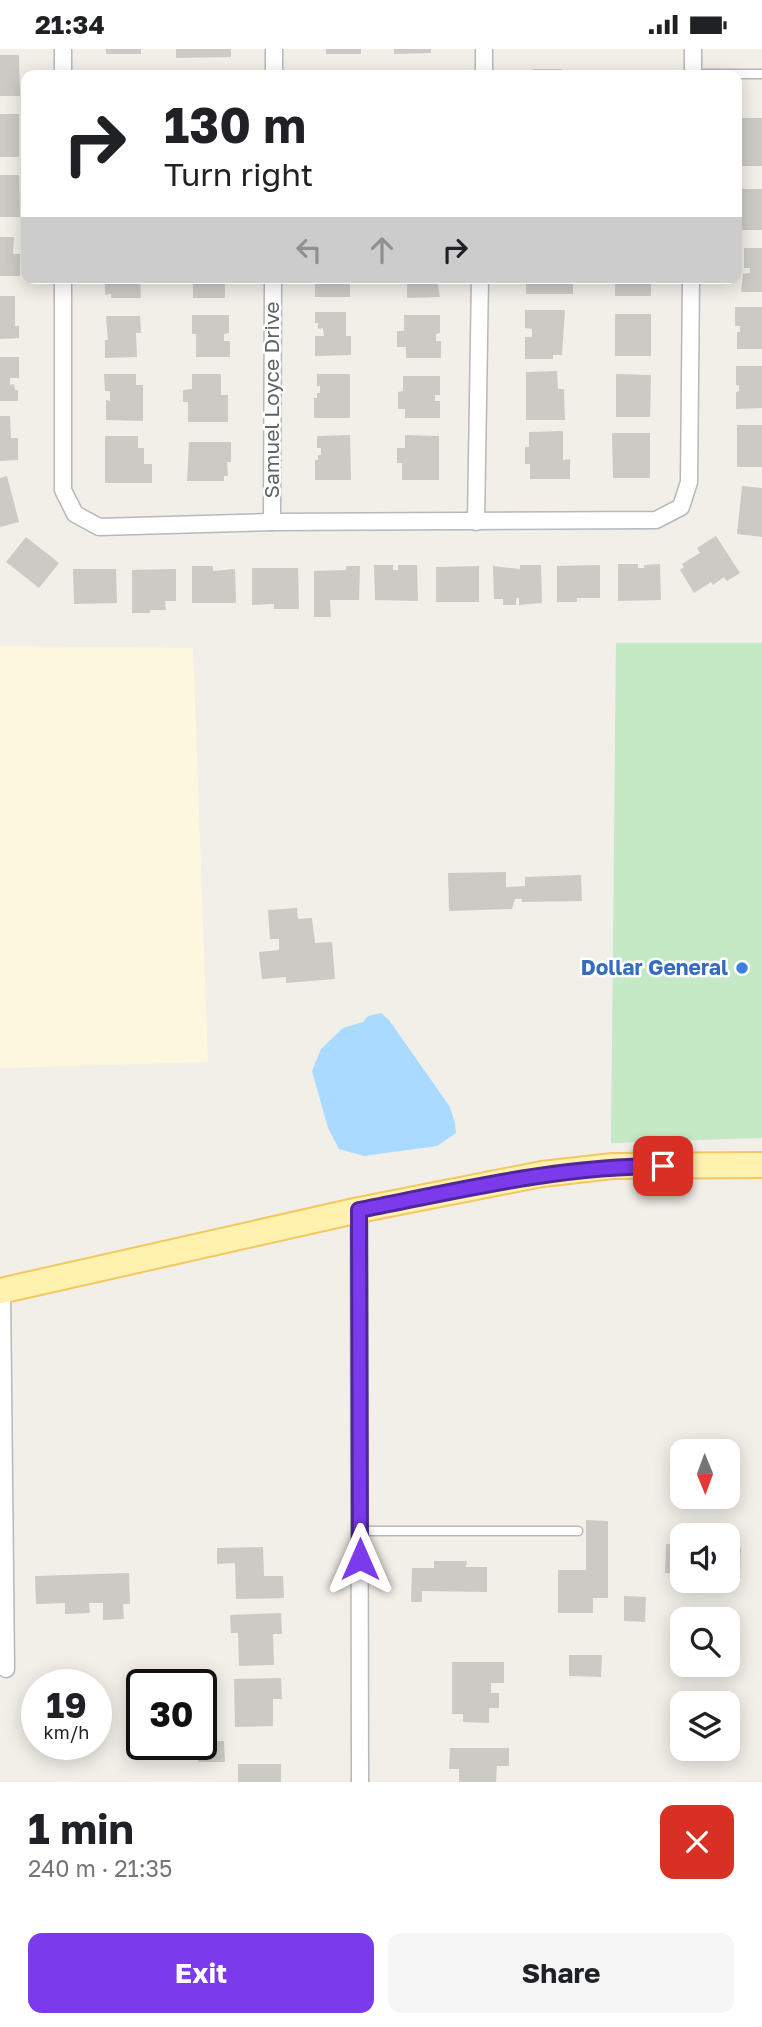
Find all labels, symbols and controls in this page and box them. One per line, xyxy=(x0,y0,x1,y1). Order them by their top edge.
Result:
text: 21:34 xyxy=(35,9,105,40)
text: 130 m xyxy=(164,95,306,154)
icon: right xyxy=(49,98,140,189)
text: Turn right xyxy=(164,155,313,193)
icon: left xyxy=(290,231,328,269)
icon: ahead xyxy=(363,231,401,269)
icon: right xyxy=(436,231,474,269)
street label: Samuel Loyce Drive xyxy=(258,302,284,498)
place label: Dollar General xyxy=(581,954,728,980)
marker: Dollar General xyxy=(734,960,750,976)
pin xyxy=(633,1136,693,1196)
icon: arrive xyxy=(644,1147,682,1185)
north arrow xyxy=(670,1439,740,1509)
map controls xyxy=(670,1439,740,1761)
position arrow xyxy=(323,1522,397,1596)
button: sound xyxy=(670,1523,740,1593)
button: search xyxy=(670,1607,740,1677)
speed limit sign: 30 xyxy=(126,1669,217,1760)
text: 19 xyxy=(46,1684,87,1726)
button: layers xyxy=(670,1691,740,1761)
text: km/h xyxy=(44,1721,89,1743)
text: 1 min xyxy=(28,1803,134,1853)
button: close xyxy=(660,1805,734,1879)
text: 240 m · 21:35 xyxy=(28,1854,172,1882)
button: Exit xyxy=(28,1933,374,2013)
button: Share xyxy=(388,1933,734,2013)

